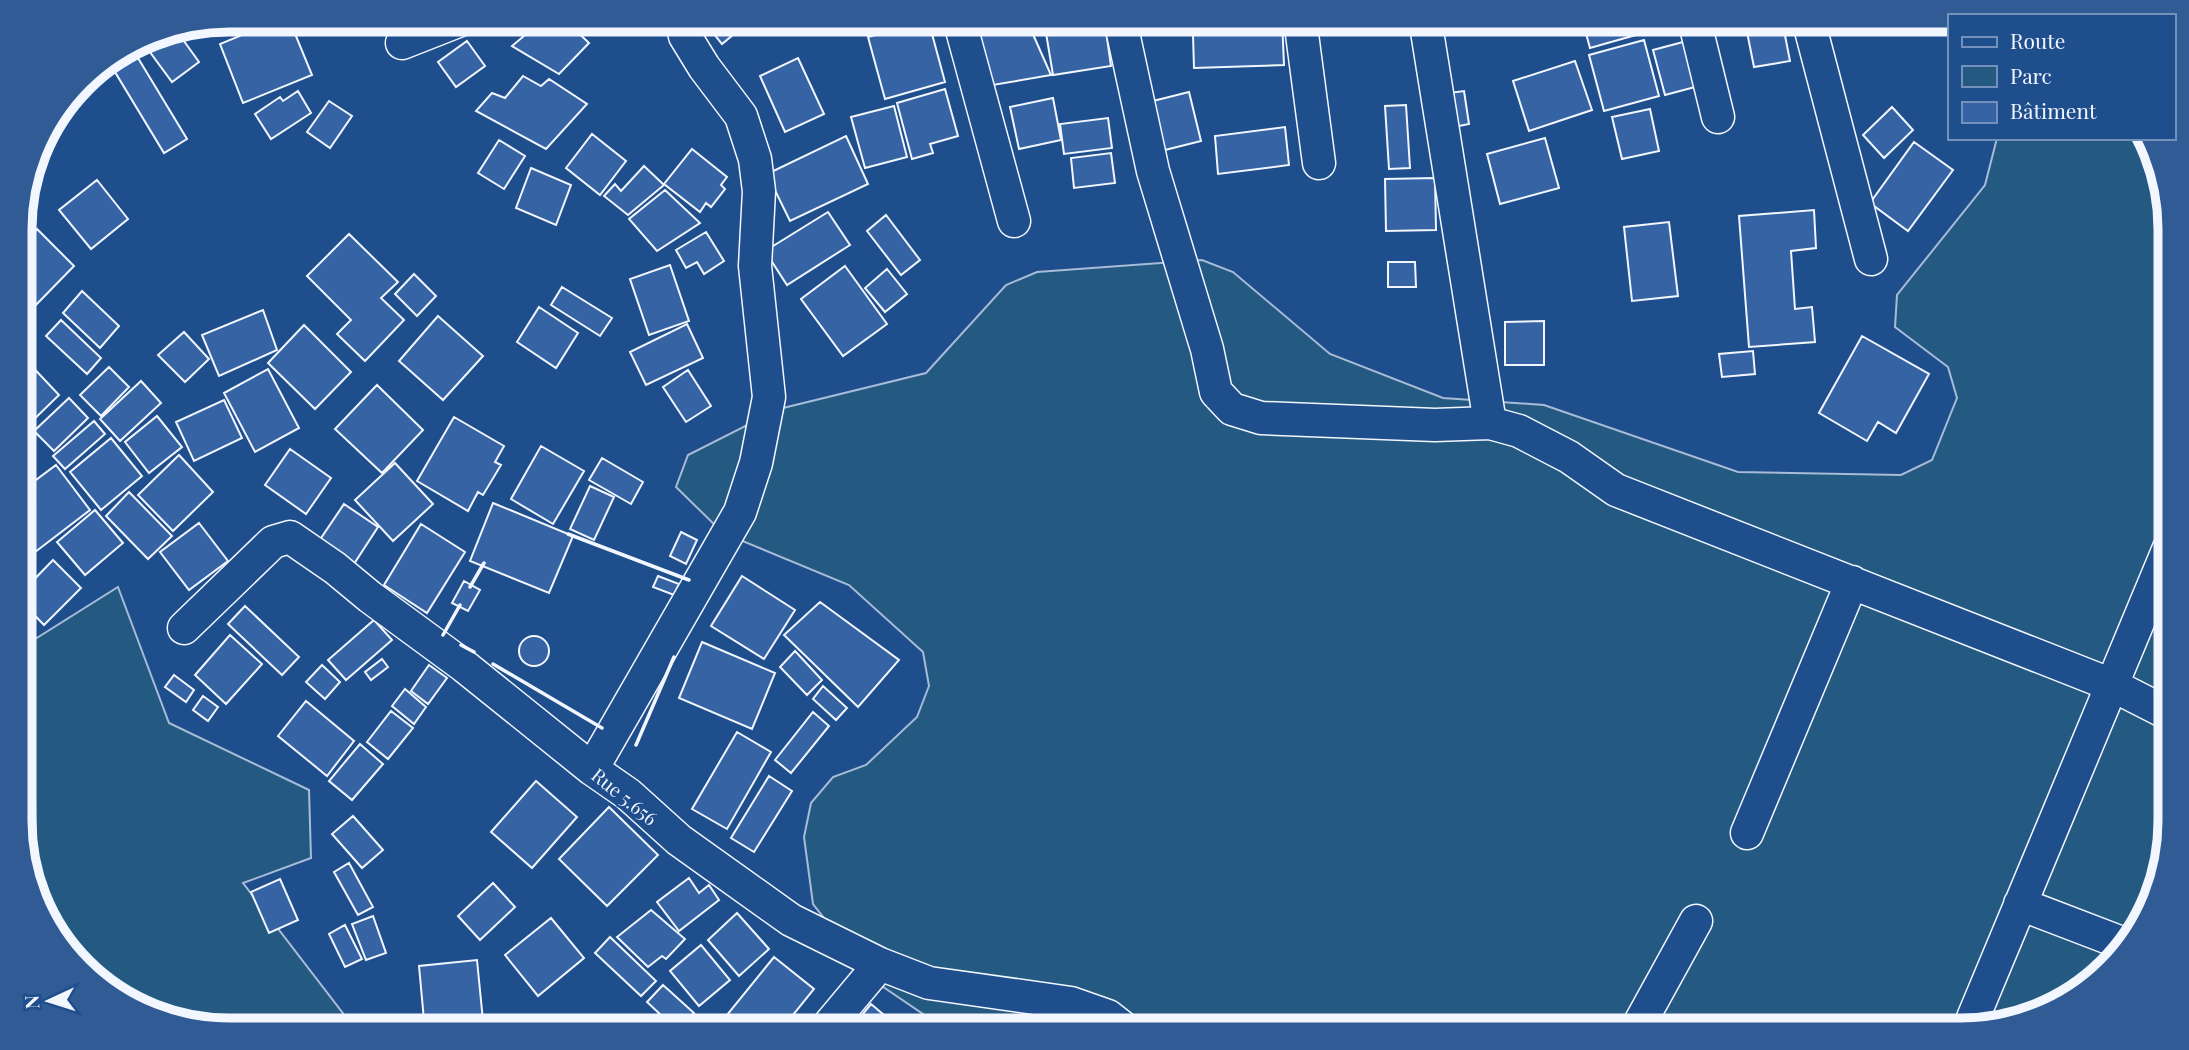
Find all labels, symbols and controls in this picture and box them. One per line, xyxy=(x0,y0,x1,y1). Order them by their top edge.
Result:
legend xyxy=(1948,14,2175,140)
text: Route xyxy=(2010,26,2065,54)
text: Parc xyxy=(2010,61,2052,89)
text: Bâtiment xyxy=(2010,96,2097,124)
street label: Rue 5.656 xyxy=(587,761,664,831)
north arrow xyxy=(14,966,84,1036)
text: N xyxy=(18,994,44,1010)

